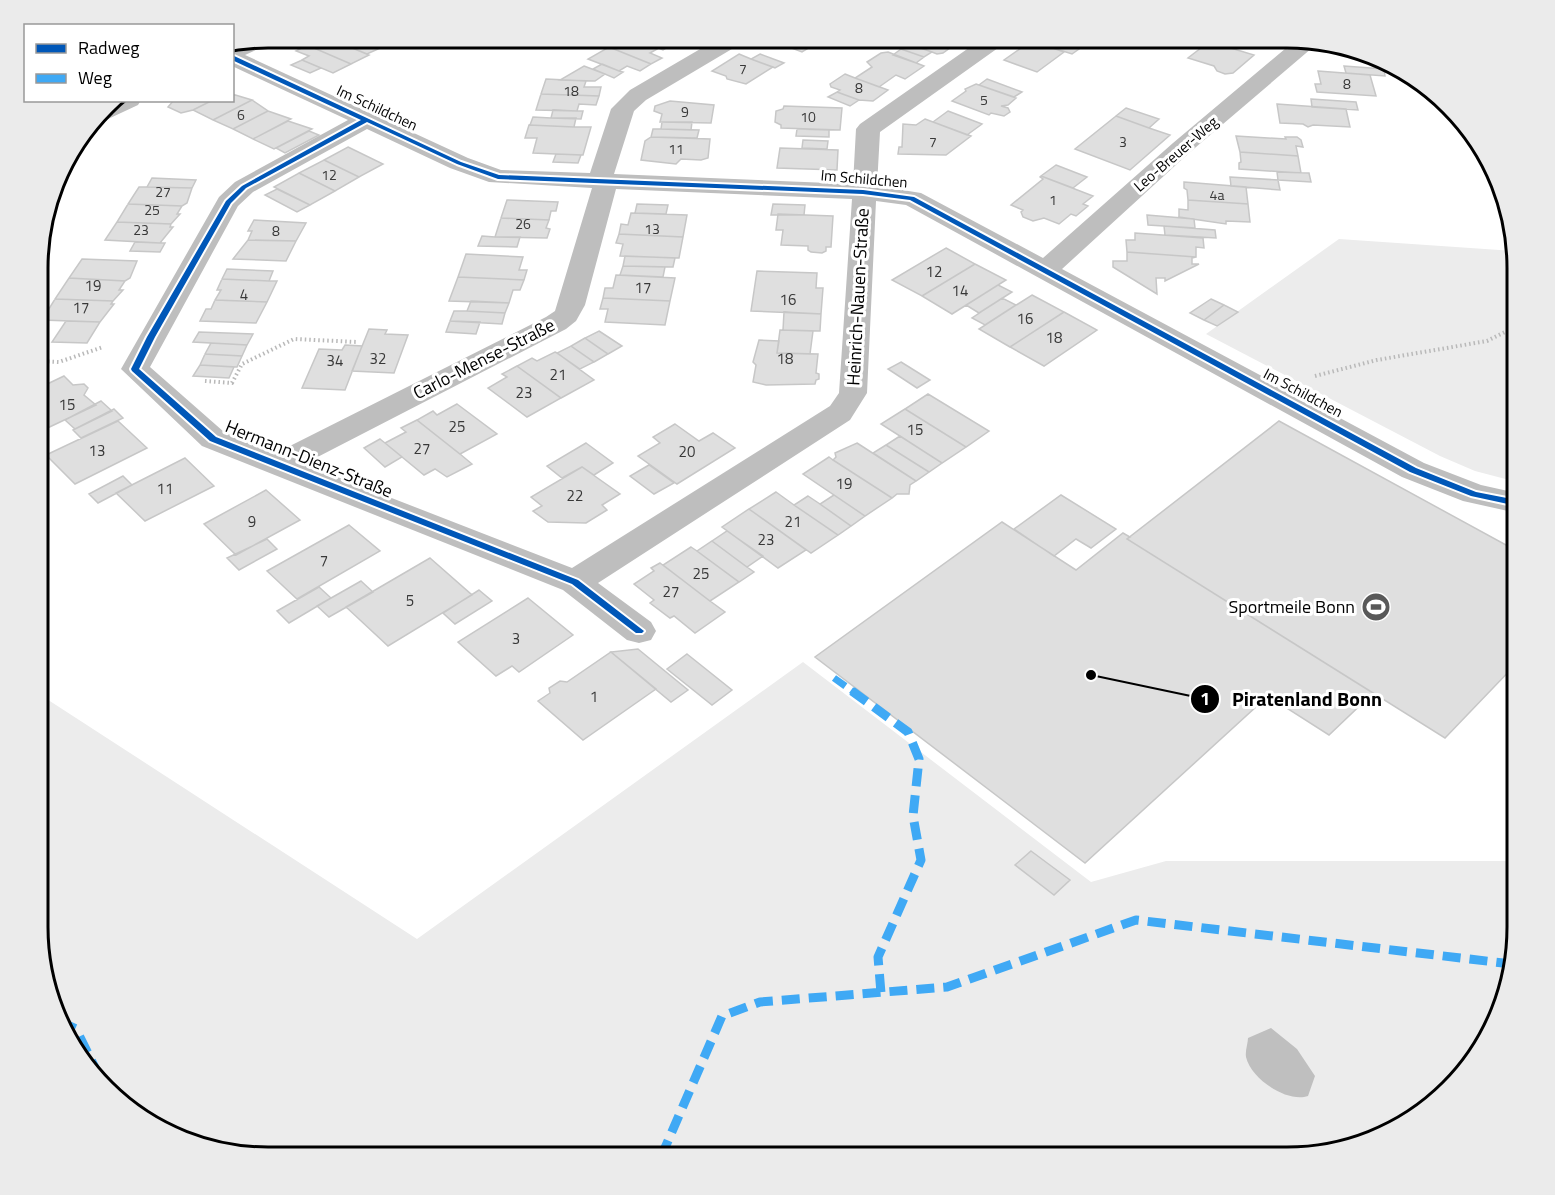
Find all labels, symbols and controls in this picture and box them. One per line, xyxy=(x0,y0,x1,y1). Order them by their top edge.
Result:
legend xyxy=(24,24,234,102)
text: Radweg xyxy=(78,34,140,61)
house number: 7 xyxy=(739,58,747,79)
text: Weg xyxy=(78,64,112,91)
house number: 8 xyxy=(1343,73,1351,94)
house number: 8 xyxy=(855,77,863,98)
street label: Im Schildchen xyxy=(333,79,422,136)
house number: 18 xyxy=(563,80,579,101)
house number: 5 xyxy=(980,89,988,110)
house number: 9 xyxy=(681,101,689,122)
house number: 6 xyxy=(237,104,245,125)
house number: 10 xyxy=(800,106,816,127)
street label: Leo-Breuer-Weg xyxy=(1128,110,1223,197)
house number: 7 xyxy=(929,131,937,152)
house number: 3 xyxy=(1119,131,1127,152)
house number: 11 xyxy=(668,138,684,159)
street label: Im Schildchen xyxy=(820,163,908,194)
house number: 12 xyxy=(321,164,337,185)
house number: 27 xyxy=(155,181,171,202)
house number: 4a xyxy=(1210,184,1224,205)
house number: 1 xyxy=(1049,189,1057,210)
house number: 25 xyxy=(144,199,160,220)
street label: Heinrich-Nauen-Straße xyxy=(839,207,876,386)
house number: 26 xyxy=(515,213,531,234)
house number: 13 xyxy=(644,218,660,239)
house number: 23 xyxy=(133,219,149,240)
house number: 8 xyxy=(272,220,280,241)
house number: 12 xyxy=(926,260,942,283)
house number: 19 xyxy=(85,274,101,297)
house number: 17 xyxy=(635,276,651,299)
house number: 14 xyxy=(952,279,968,302)
house number: 4 xyxy=(240,283,248,306)
house number: 16 xyxy=(780,288,796,311)
house number: 17 xyxy=(73,296,89,319)
house number: 16 xyxy=(1017,307,1033,330)
street label: Carlo-Mense-Straße xyxy=(408,311,559,406)
house number: 18 xyxy=(1046,326,1062,349)
house number: 32 xyxy=(370,347,386,370)
house number: 18 xyxy=(777,347,793,370)
house number: 34 xyxy=(327,349,343,372)
street label: Im Schildchen xyxy=(1259,362,1347,423)
house number: 21 xyxy=(550,363,566,386)
house number: 23 xyxy=(516,381,532,404)
house number: 15 xyxy=(59,393,75,416)
street label: Hermann-Dienz-Straße xyxy=(221,413,397,504)
house number: 25 xyxy=(449,415,465,438)
house number: 15 xyxy=(907,418,923,441)
house number: 27 xyxy=(414,437,430,460)
house number: 13 xyxy=(89,439,105,462)
house number: 20 xyxy=(679,440,695,463)
house number: 19 xyxy=(836,472,852,495)
house number: 11 xyxy=(157,477,173,500)
house number: 22 xyxy=(567,484,583,507)
house number: 9 xyxy=(248,510,256,533)
house number: 21 xyxy=(785,510,801,533)
house number: 23 xyxy=(758,528,774,551)
house number: 7 xyxy=(320,549,328,572)
house number: 25 xyxy=(693,562,709,585)
house number: 27 xyxy=(663,580,679,603)
house number: 5 xyxy=(406,589,414,612)
sports icon: Sportmeile Bonn xyxy=(1360,591,1392,623)
place label: Sportmeile Bonn xyxy=(1228,593,1355,620)
house number: 3 xyxy=(512,627,520,650)
callout: Piratenland Bonn xyxy=(1190,680,1394,718)
text: Piratenland Bonn xyxy=(1232,683,1382,714)
house number: 1 xyxy=(590,685,598,708)
text: 1 xyxy=(1200,685,1210,712)

